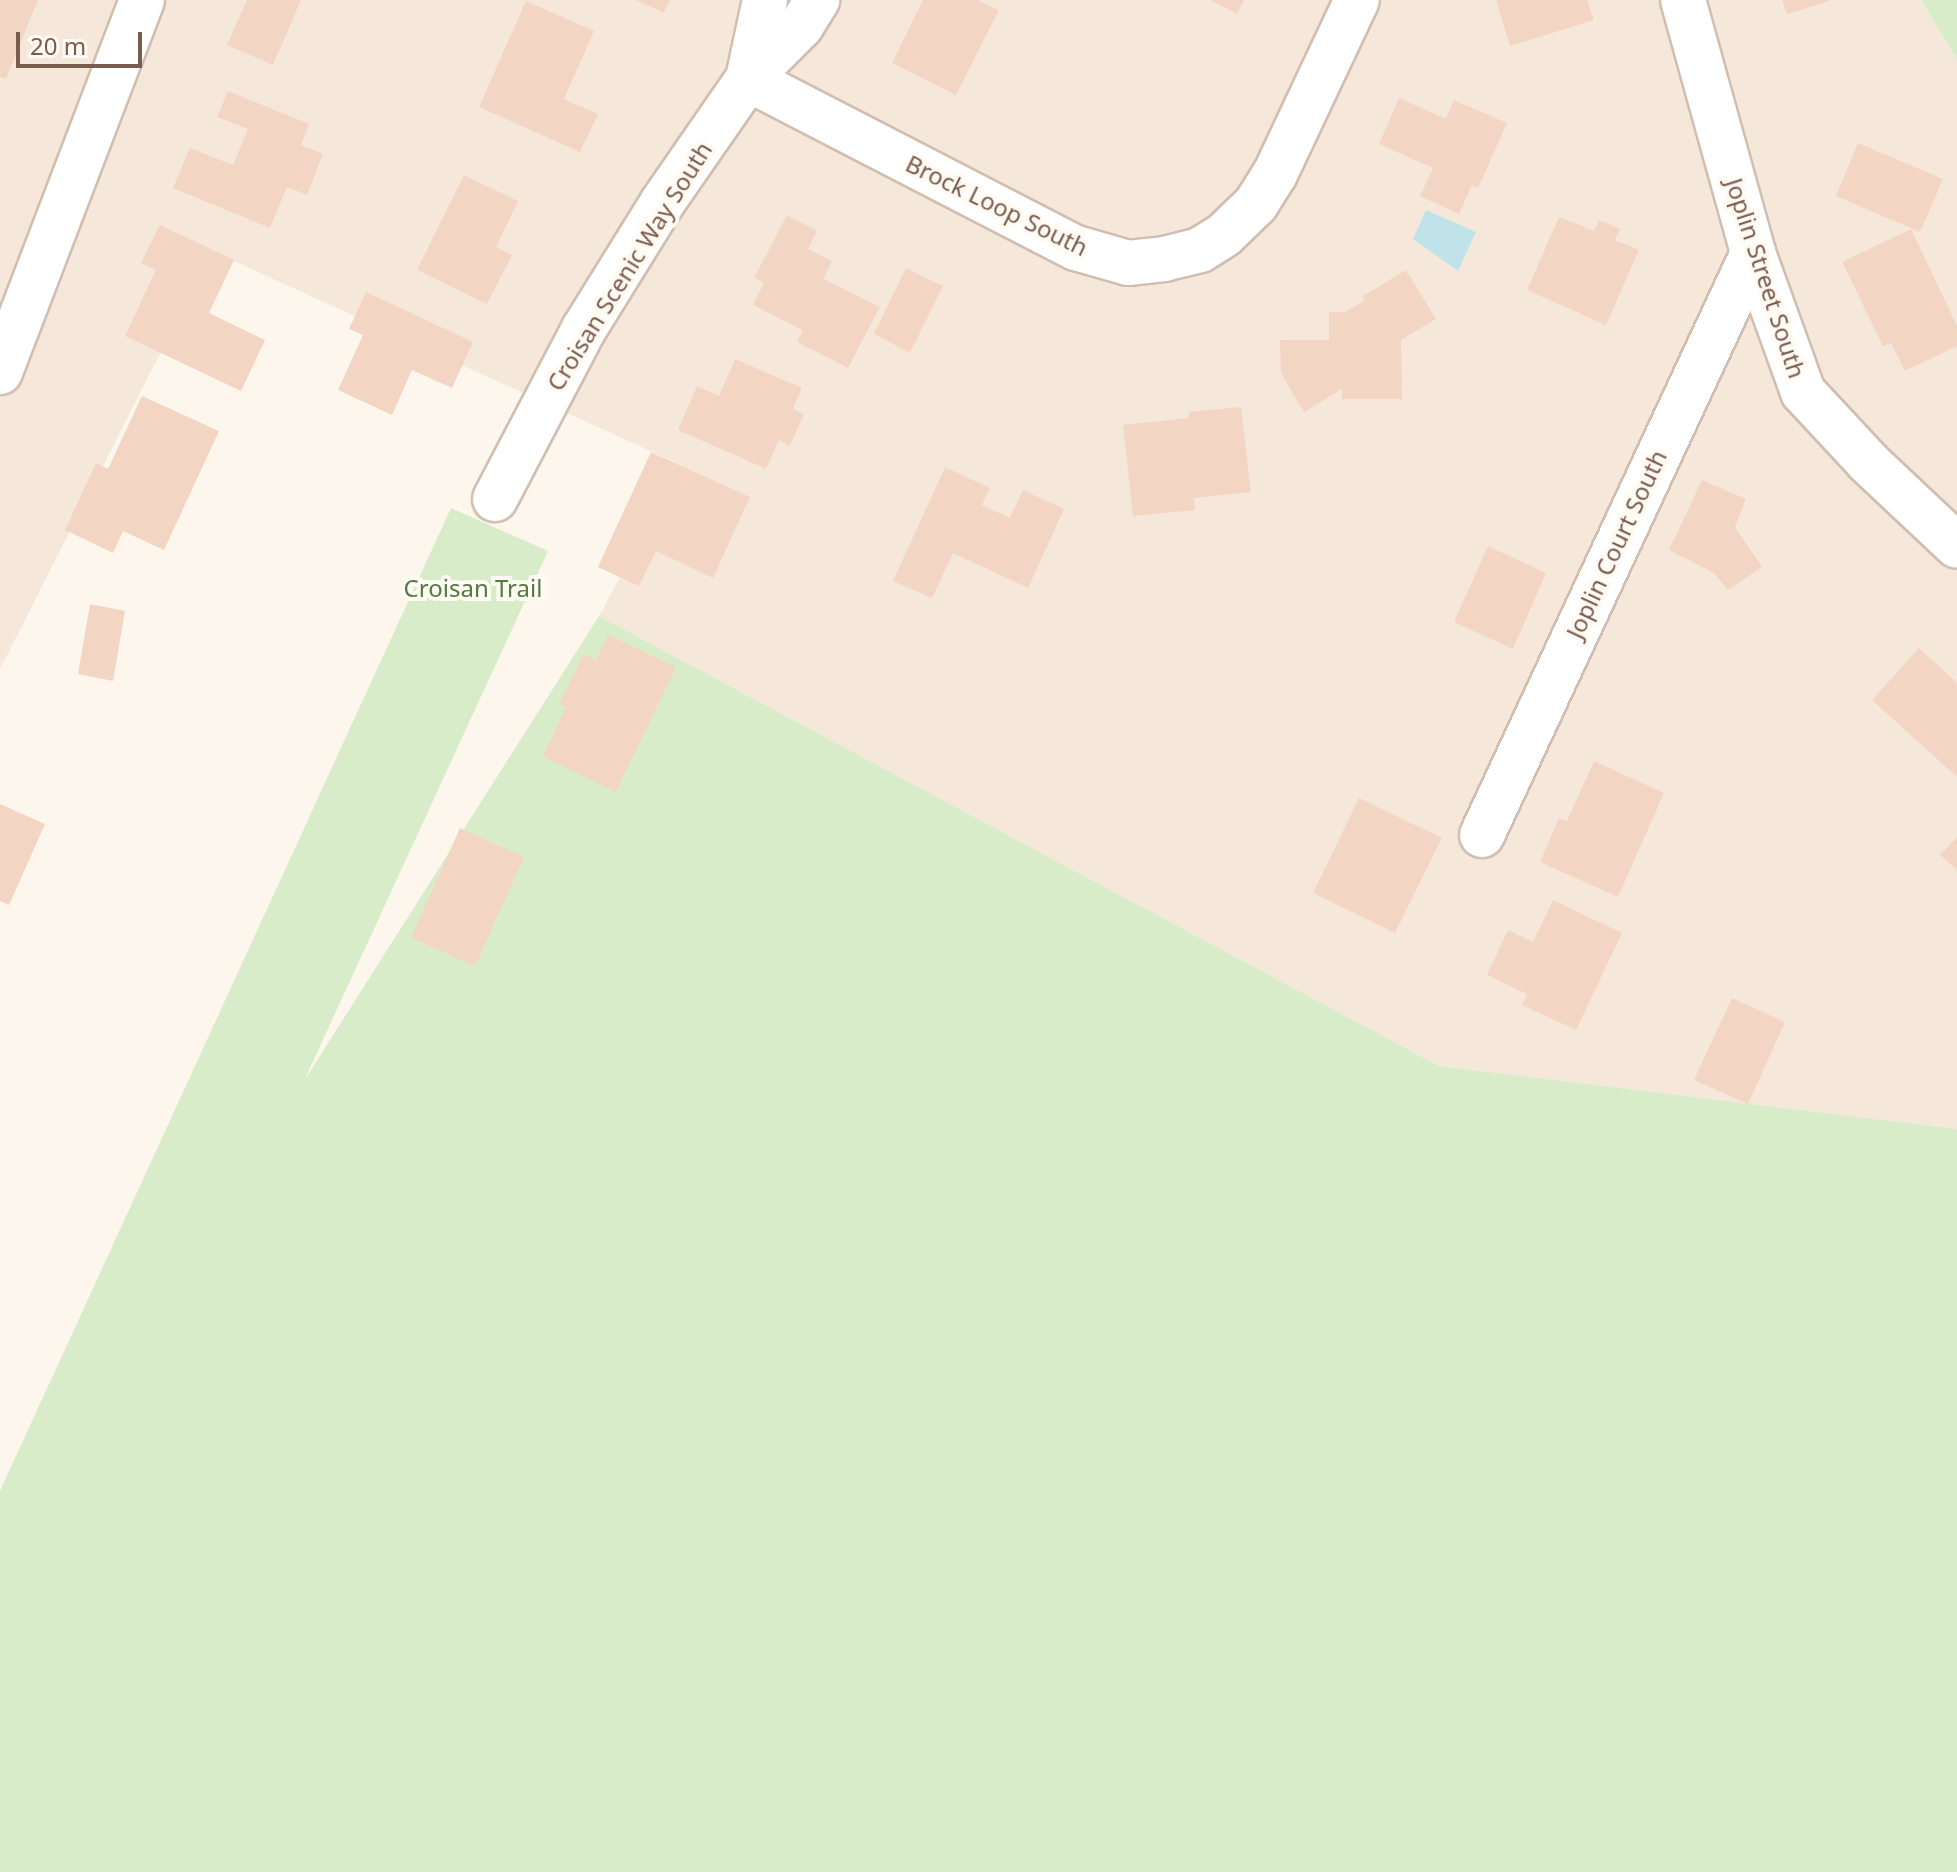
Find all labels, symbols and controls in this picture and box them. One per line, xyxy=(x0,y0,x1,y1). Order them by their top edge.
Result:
scale bar xyxy=(20,16,146,66)
text: 20 m xyxy=(30,29,86,62)
street label: Croisan Scenic Way South xyxy=(540,136,718,396)
street label: Brock Loop South xyxy=(901,148,1093,262)
street label: Joplin Street South xyxy=(1720,174,1812,382)
street label: Joplin Court South xyxy=(1560,445,1672,643)
park label: Croisan Trail xyxy=(404,574,542,602)

